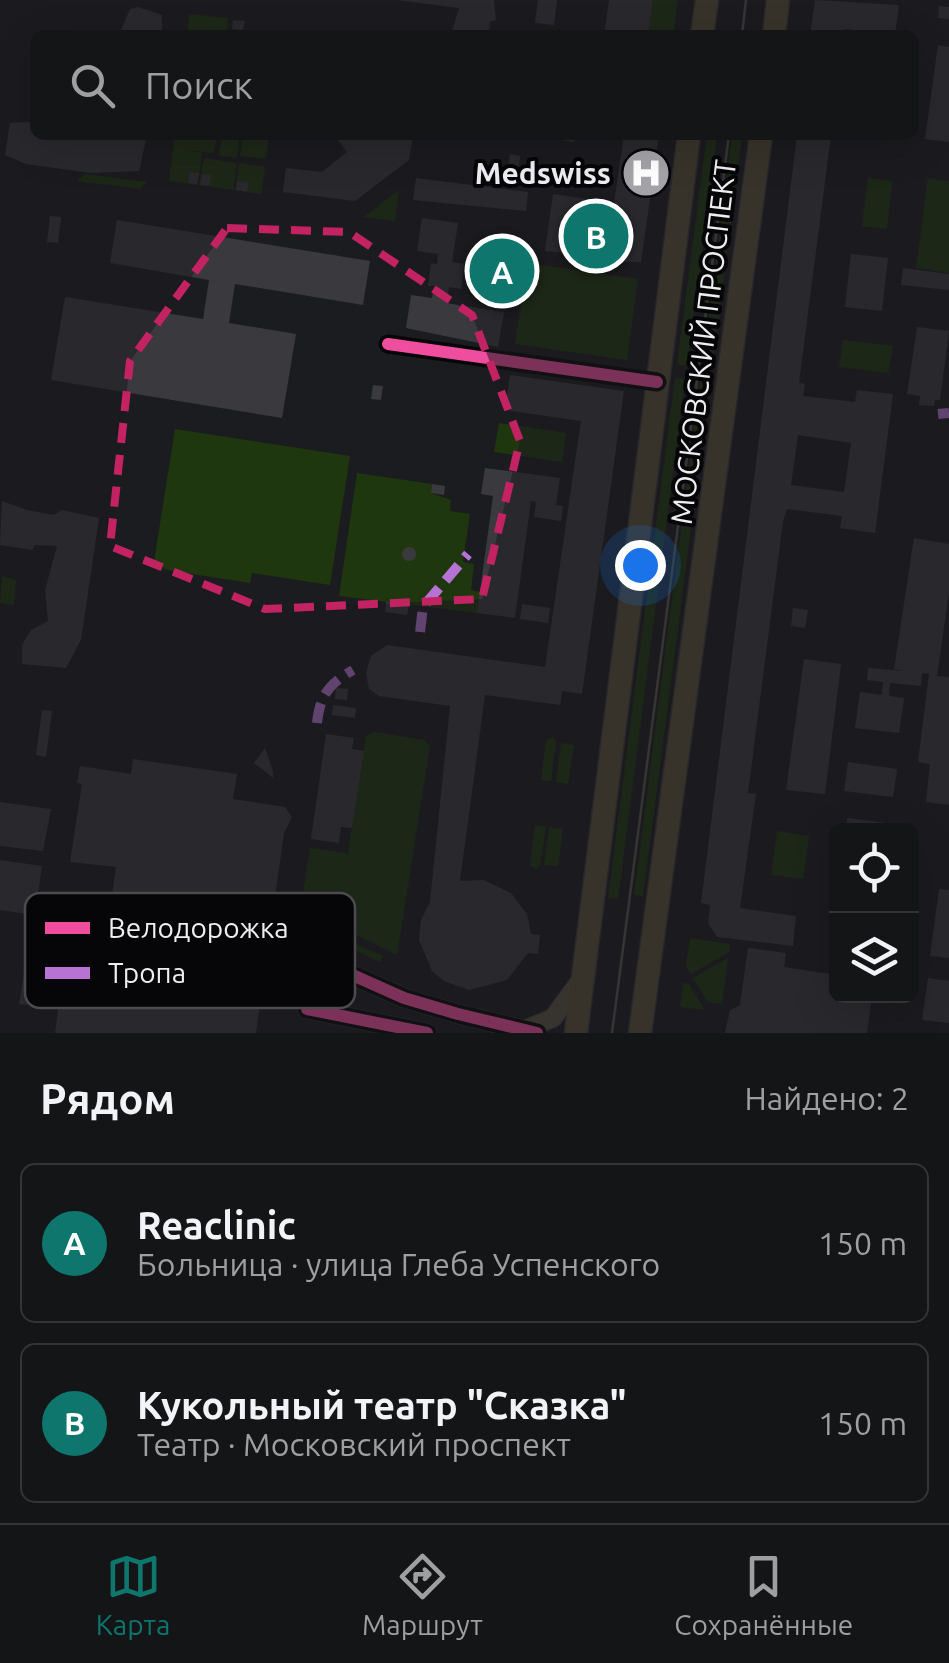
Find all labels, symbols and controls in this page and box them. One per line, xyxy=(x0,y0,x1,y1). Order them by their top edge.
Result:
search box xyxy=(30,30,919,140)
icon: search xyxy=(65,58,120,113)
text: Поиск xyxy=(145,64,253,106)
hospital icon: Medswiss xyxy=(620,147,672,199)
place label: Medswiss xyxy=(475,156,611,190)
street label: МОСКОВСКИЙ ПРОСПЕКТ xyxy=(664,157,742,526)
pin: B xyxy=(564,198,628,274)
pin: A xyxy=(470,234,534,308)
your location xyxy=(615,540,666,591)
map controls xyxy=(829,823,919,1003)
button: locate xyxy=(829,823,919,913)
legend xyxy=(25,893,355,1008)
text: Велодорожка xyxy=(108,912,289,943)
button: layers xyxy=(829,913,919,1003)
text: Тропа xyxy=(108,957,186,988)
text: Рядом xyxy=(40,1075,175,1122)
text: Найдено: 2 xyxy=(744,1080,909,1116)
text: Reaclinic xyxy=(137,1204,296,1246)
text: A xyxy=(63,1225,86,1261)
text: 150 m xyxy=(818,1225,907,1261)
text: Больница · улица Глеба Успенского xyxy=(137,1246,660,1282)
text: Кукольный театр "Сказка" xyxy=(137,1384,627,1426)
text: B xyxy=(64,1405,85,1441)
text: 150 m xyxy=(818,1405,907,1441)
text: Театр · Московский проспект xyxy=(137,1426,571,1462)
tab: Карта xyxy=(96,1549,170,1640)
tab: Маршрут xyxy=(362,1549,483,1640)
tab: Сохранённые xyxy=(674,1549,853,1640)

